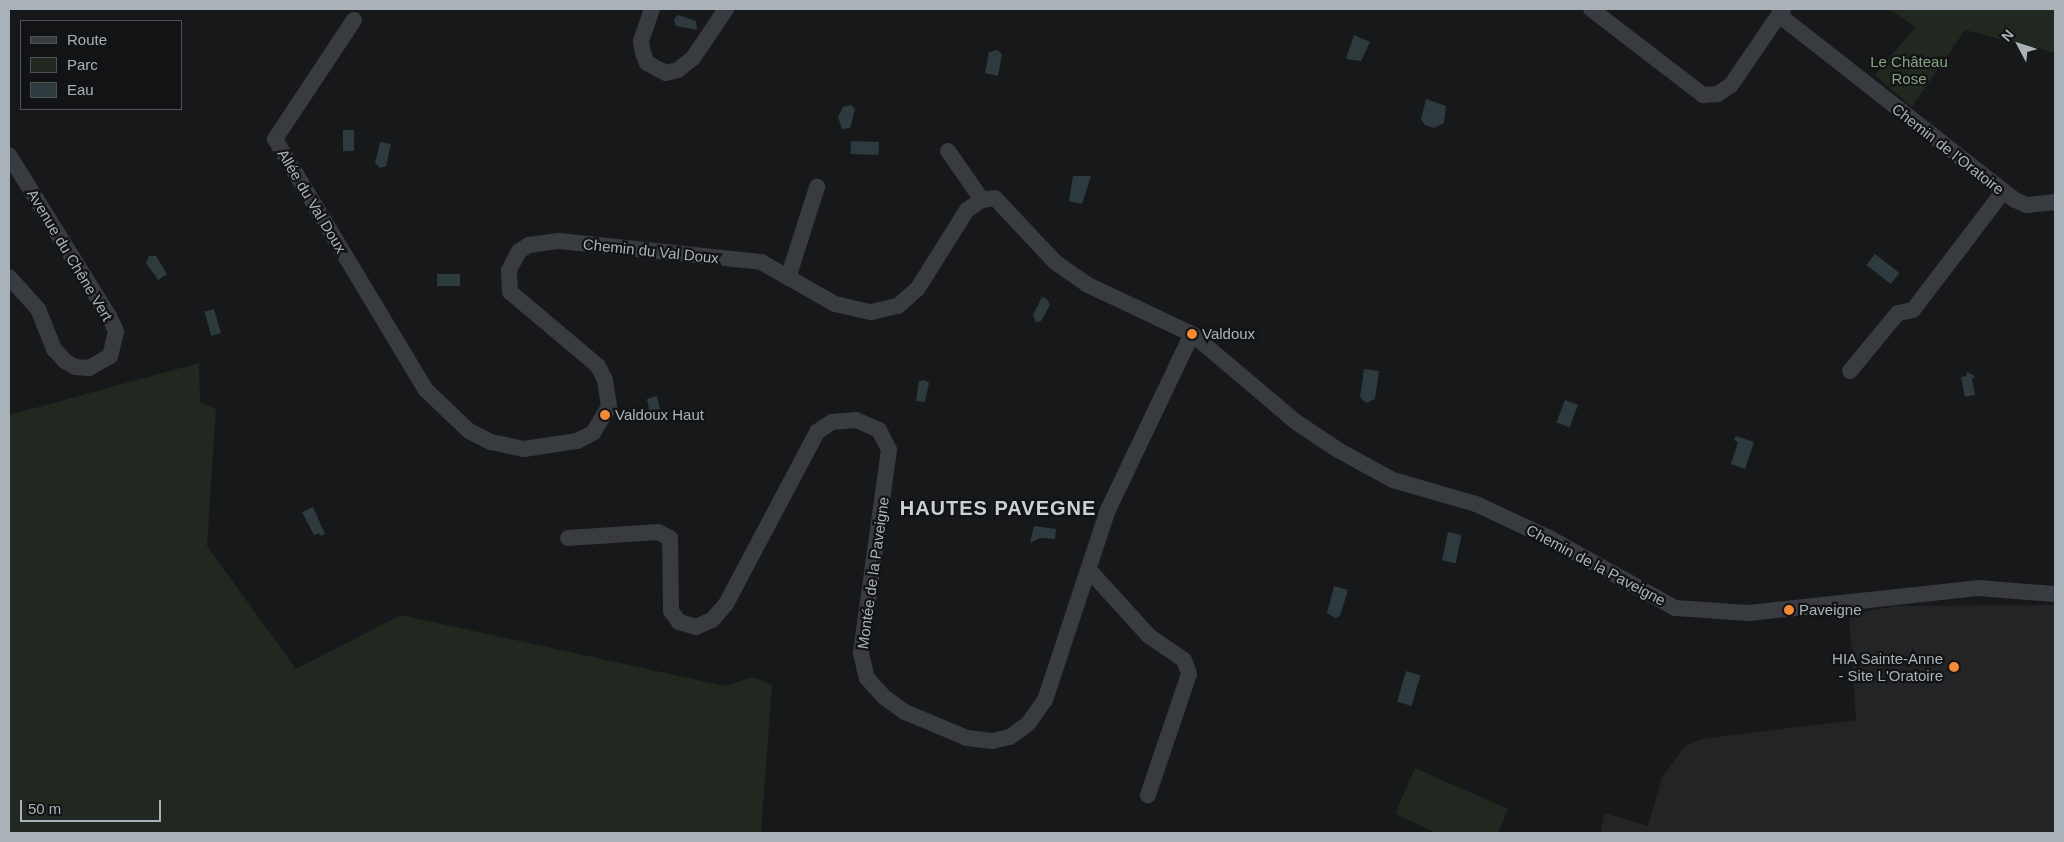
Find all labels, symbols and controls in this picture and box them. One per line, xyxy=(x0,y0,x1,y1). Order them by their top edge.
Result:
legend xyxy=(20,20,182,110)
north arrow xyxy=(1994,20,2044,70)
text: N xyxy=(1998,26,2017,44)
text: Route xyxy=(67,31,107,48)
park label: Le Château Rose xyxy=(1870,52,1948,87)
text: Parc xyxy=(67,56,98,73)
text: Eau xyxy=(67,81,94,98)
street label: Chemin de l'Oratoire xyxy=(1888,100,2008,198)
street label: Allée du Val Doux xyxy=(274,146,350,256)
street label: Avenue du Chêne Vert xyxy=(23,186,117,324)
street label: Chemin du Val Doux xyxy=(582,235,720,267)
place label: Valdoux xyxy=(1202,325,1255,343)
marker: Valdoux xyxy=(1186,328,1198,340)
place label: Valdoux Haut xyxy=(615,406,704,424)
marker: Valdoux Haut xyxy=(599,409,611,421)
street label: Montée de la Paveigne xyxy=(853,496,893,650)
district label: HAUTES PAVEGNE xyxy=(898,496,1098,520)
street label: Chemin de la Paveigne xyxy=(1523,521,1669,609)
place label: Paveigne xyxy=(1799,601,1862,619)
marker: Paveigne xyxy=(1783,604,1795,616)
place label: HIA Sainte-Anne - Site L'Oratoire xyxy=(1831,649,1943,684)
marker: HIA Sainte-Anne - Site L'Oratoire xyxy=(1947,660,1961,674)
scale bar xyxy=(22,790,164,822)
text: 50 m xyxy=(28,800,61,817)

